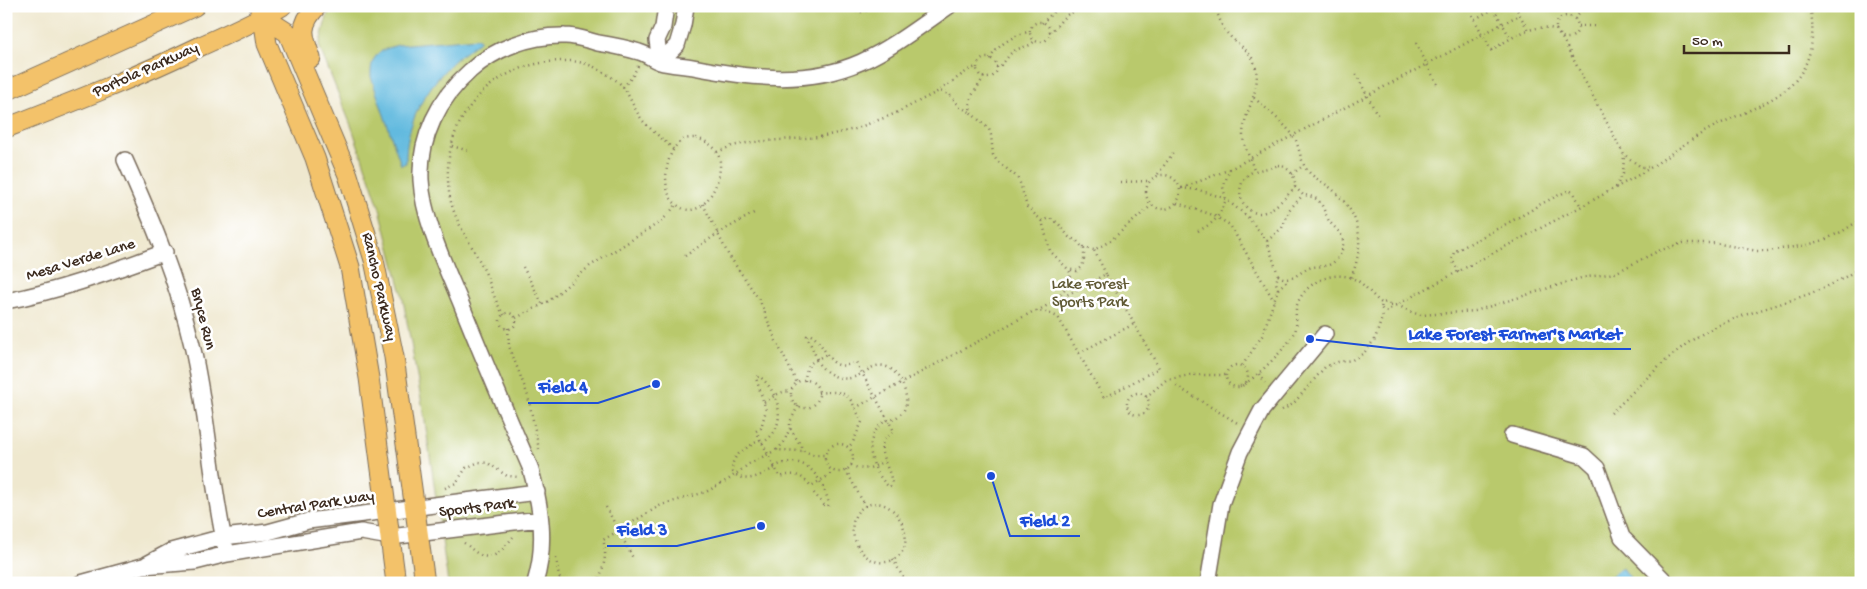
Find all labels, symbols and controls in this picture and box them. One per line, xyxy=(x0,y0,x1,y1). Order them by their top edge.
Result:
scale bar xyxy=(1684,22,1790,54)
text: 50 m xyxy=(1692,33,1723,51)
street label: Portola Parkway xyxy=(89,39,202,103)
street label: Rancho Parkway xyxy=(356,231,400,343)
street label: Mesa Verde Lane xyxy=(24,235,138,287)
park label: Lake Forest Sports Park xyxy=(1052,276,1130,313)
street label: Bryce Run xyxy=(185,285,219,352)
callout: Lake Forest Farmer's Market xyxy=(1398,316,1631,349)
text: Lake Forest Farmer's Market xyxy=(1408,325,1623,346)
callout: Field 4 xyxy=(528,370,598,403)
text: Field 4 xyxy=(537,378,588,399)
street label: Central Park Way xyxy=(256,487,376,525)
street label: Sports Park xyxy=(438,495,518,523)
callout: Field 2 xyxy=(1010,503,1080,536)
text: Field 2 xyxy=(1019,512,1070,533)
callout: Field 3 xyxy=(607,513,677,546)
text: Field 3 xyxy=(616,521,667,542)

